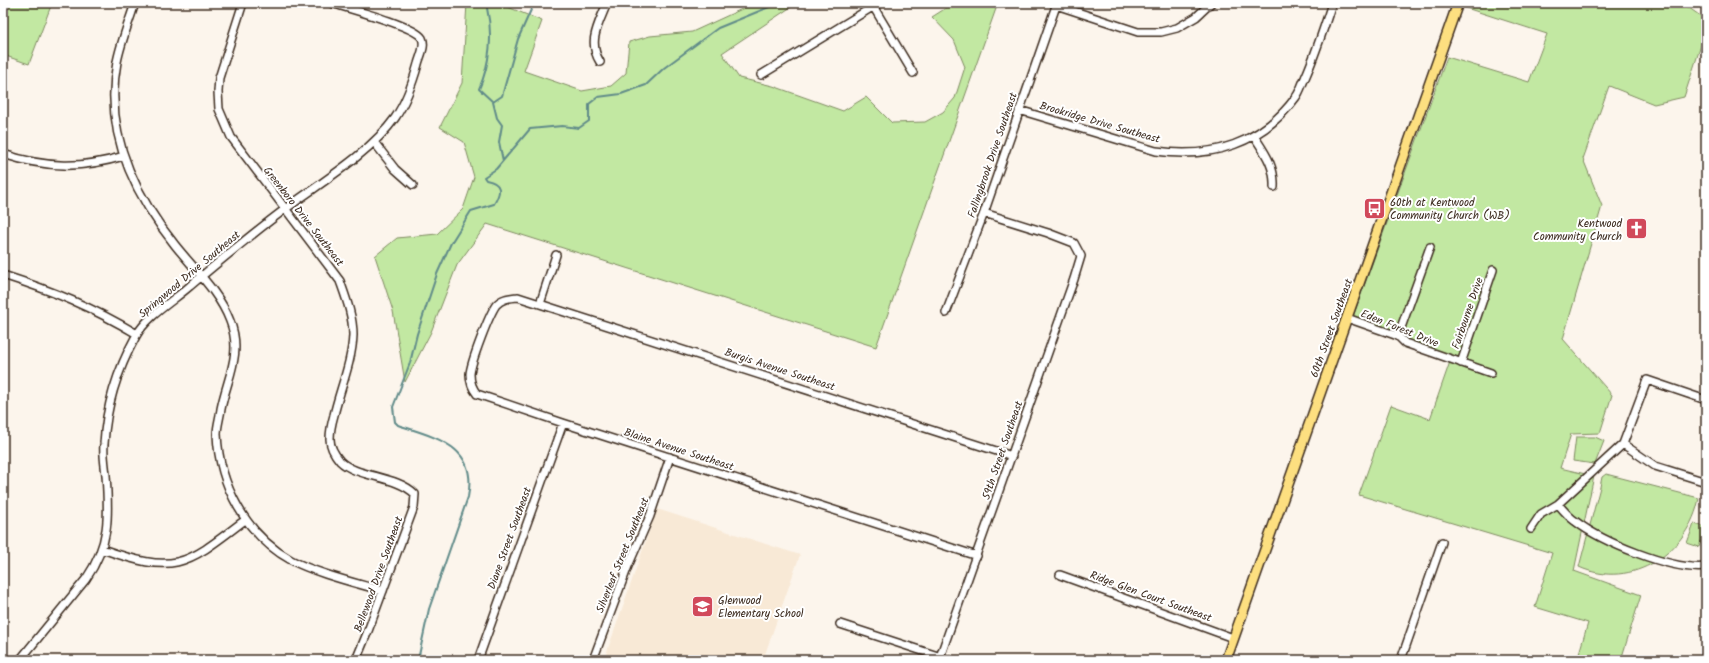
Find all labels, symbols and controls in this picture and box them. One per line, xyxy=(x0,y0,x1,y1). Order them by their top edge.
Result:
street label: Fallingbrook Drive Southeast xyxy=(963,89,1023,220)
street label: Brookridge Drive Southeast xyxy=(1037,97,1163,149)
street label: Greenboro Drive Southeast xyxy=(258,163,348,271)
place label: 60th at Kentwood Community Church (WB) xyxy=(1390,194,1510,225)
bus stop icon: 60th at Kentwood Community Church (WB) xyxy=(1362,195,1388,221)
place label: Kentwood Community Church xyxy=(1533,215,1623,246)
church icon: Kentwood Community Church xyxy=(1624,216,1650,242)
street label: Springwood Drive Southeast xyxy=(135,226,245,323)
street label: Fairbourne Drive xyxy=(1447,275,1489,352)
street label: 60th Street Southeast xyxy=(1306,276,1358,380)
street label: Eden Forest Drive xyxy=(1358,305,1441,353)
street label: Burgis Avenue Southeast xyxy=(722,344,838,397)
street label: 59th Street Southeast xyxy=(978,398,1029,502)
street label: Blaine Avenue Southeast xyxy=(621,424,737,476)
street label: Diane Street Southeast xyxy=(483,484,537,592)
street label: Silverleaf Street Southeast xyxy=(591,494,655,616)
street label: Bellewood Drive Southeast xyxy=(350,513,409,635)
street label: Ridge Glen Court Southeast xyxy=(1087,567,1215,628)
place label: Glenwood Elementary School xyxy=(718,592,804,623)
school or university icon: Glenwood Elementary School xyxy=(689,593,715,619)

